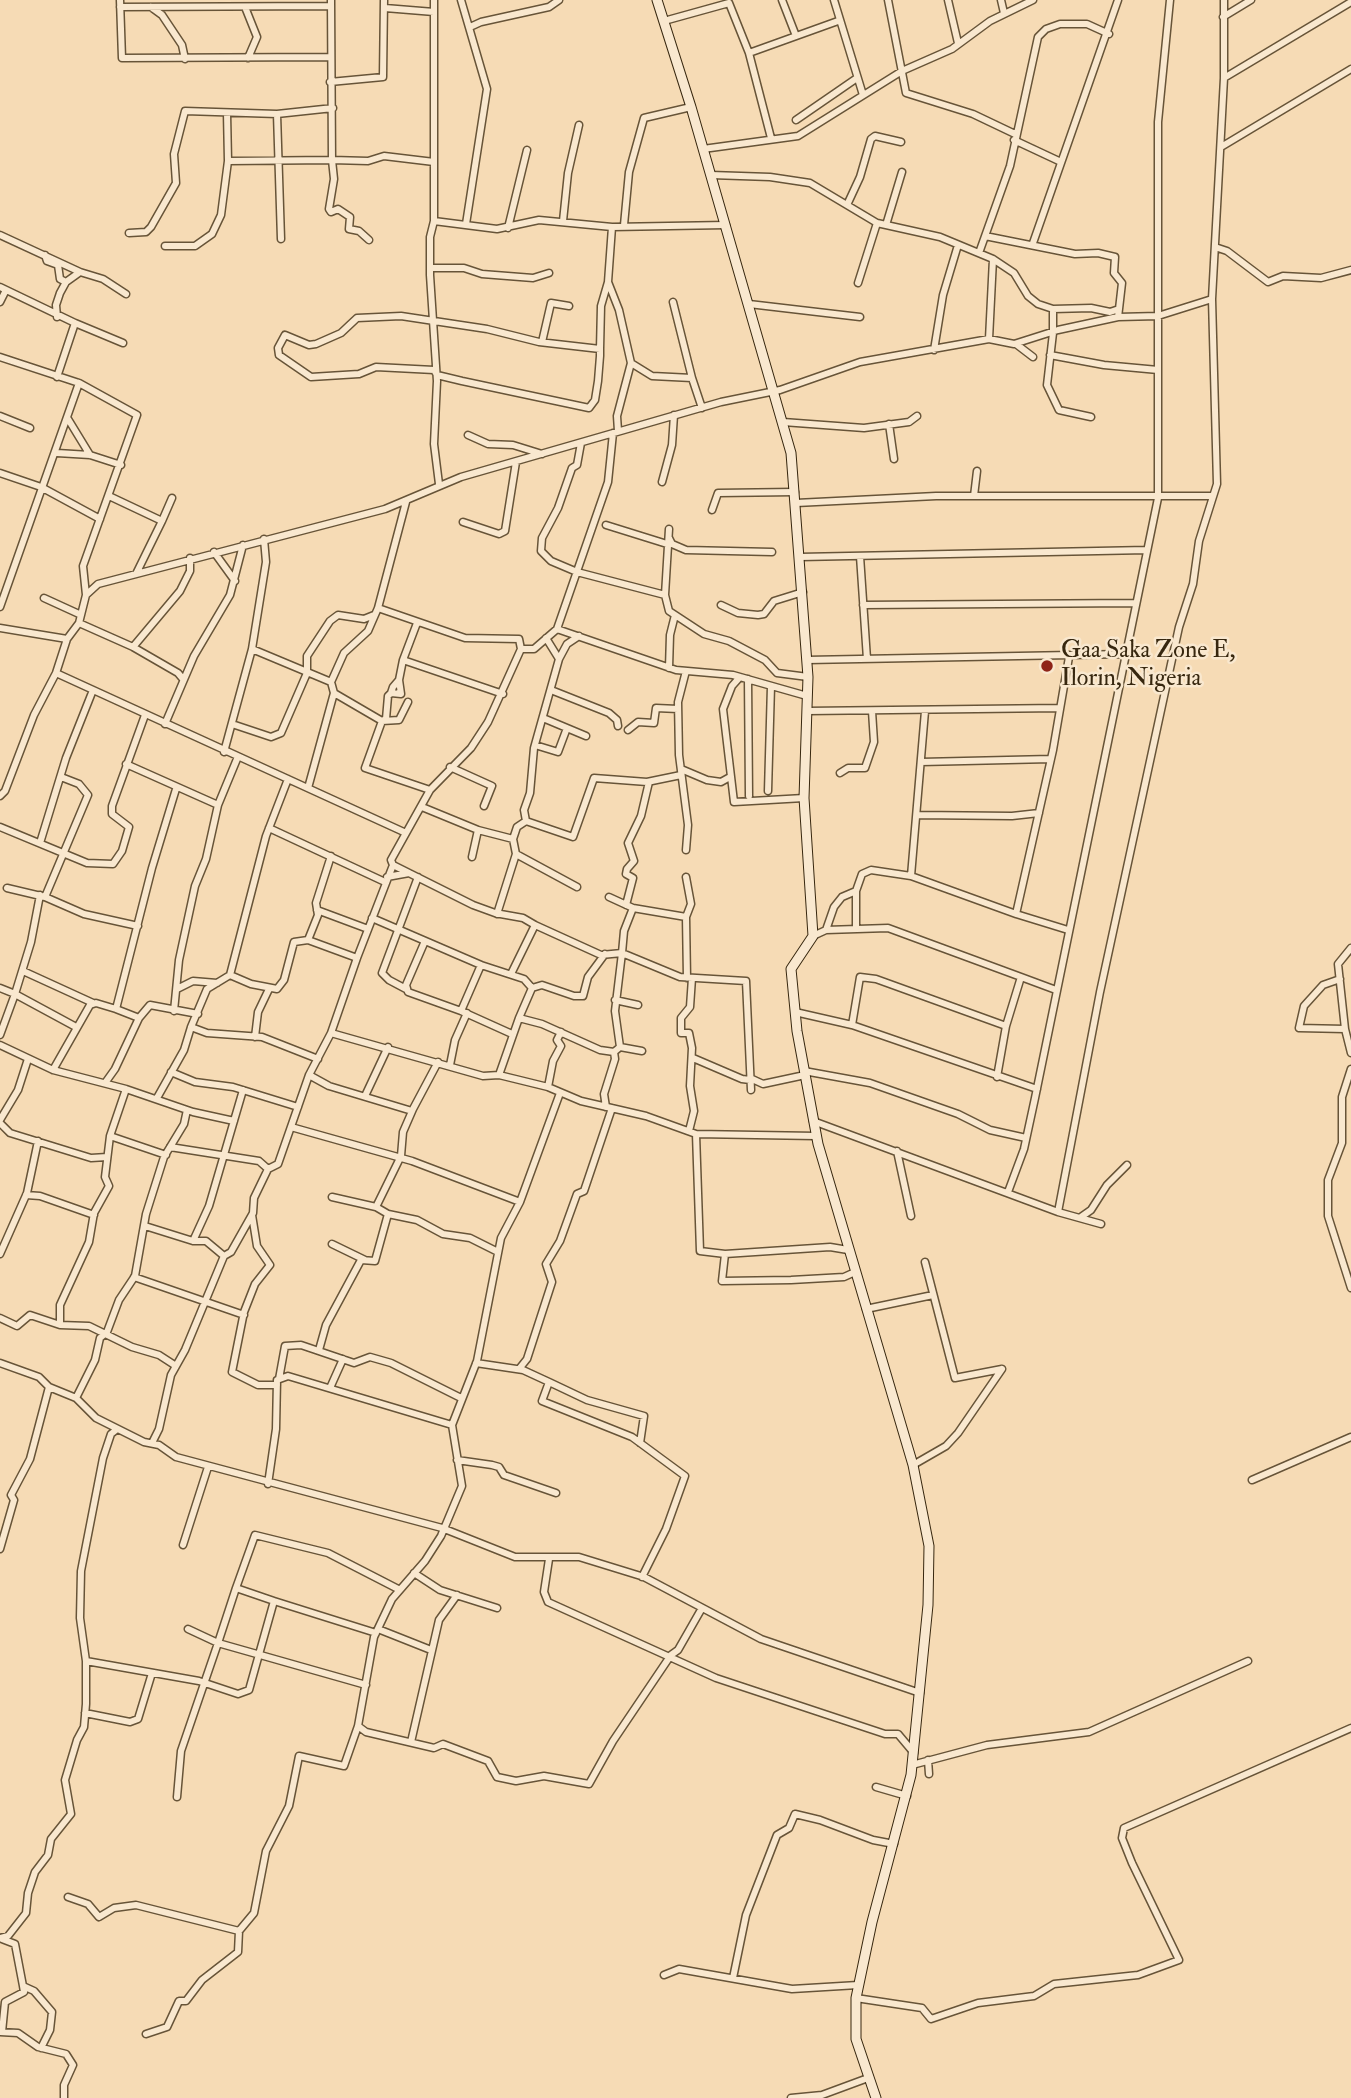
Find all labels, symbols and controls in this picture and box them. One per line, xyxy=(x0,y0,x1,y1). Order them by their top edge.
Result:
place label: Gaa Saka Zone E, Ilorin, Nigeria xyxy=(1061,638,1235,694)
marker: Gaa Saka Zone E, Ilorin, Nigeria xyxy=(1039,658,1055,674)

